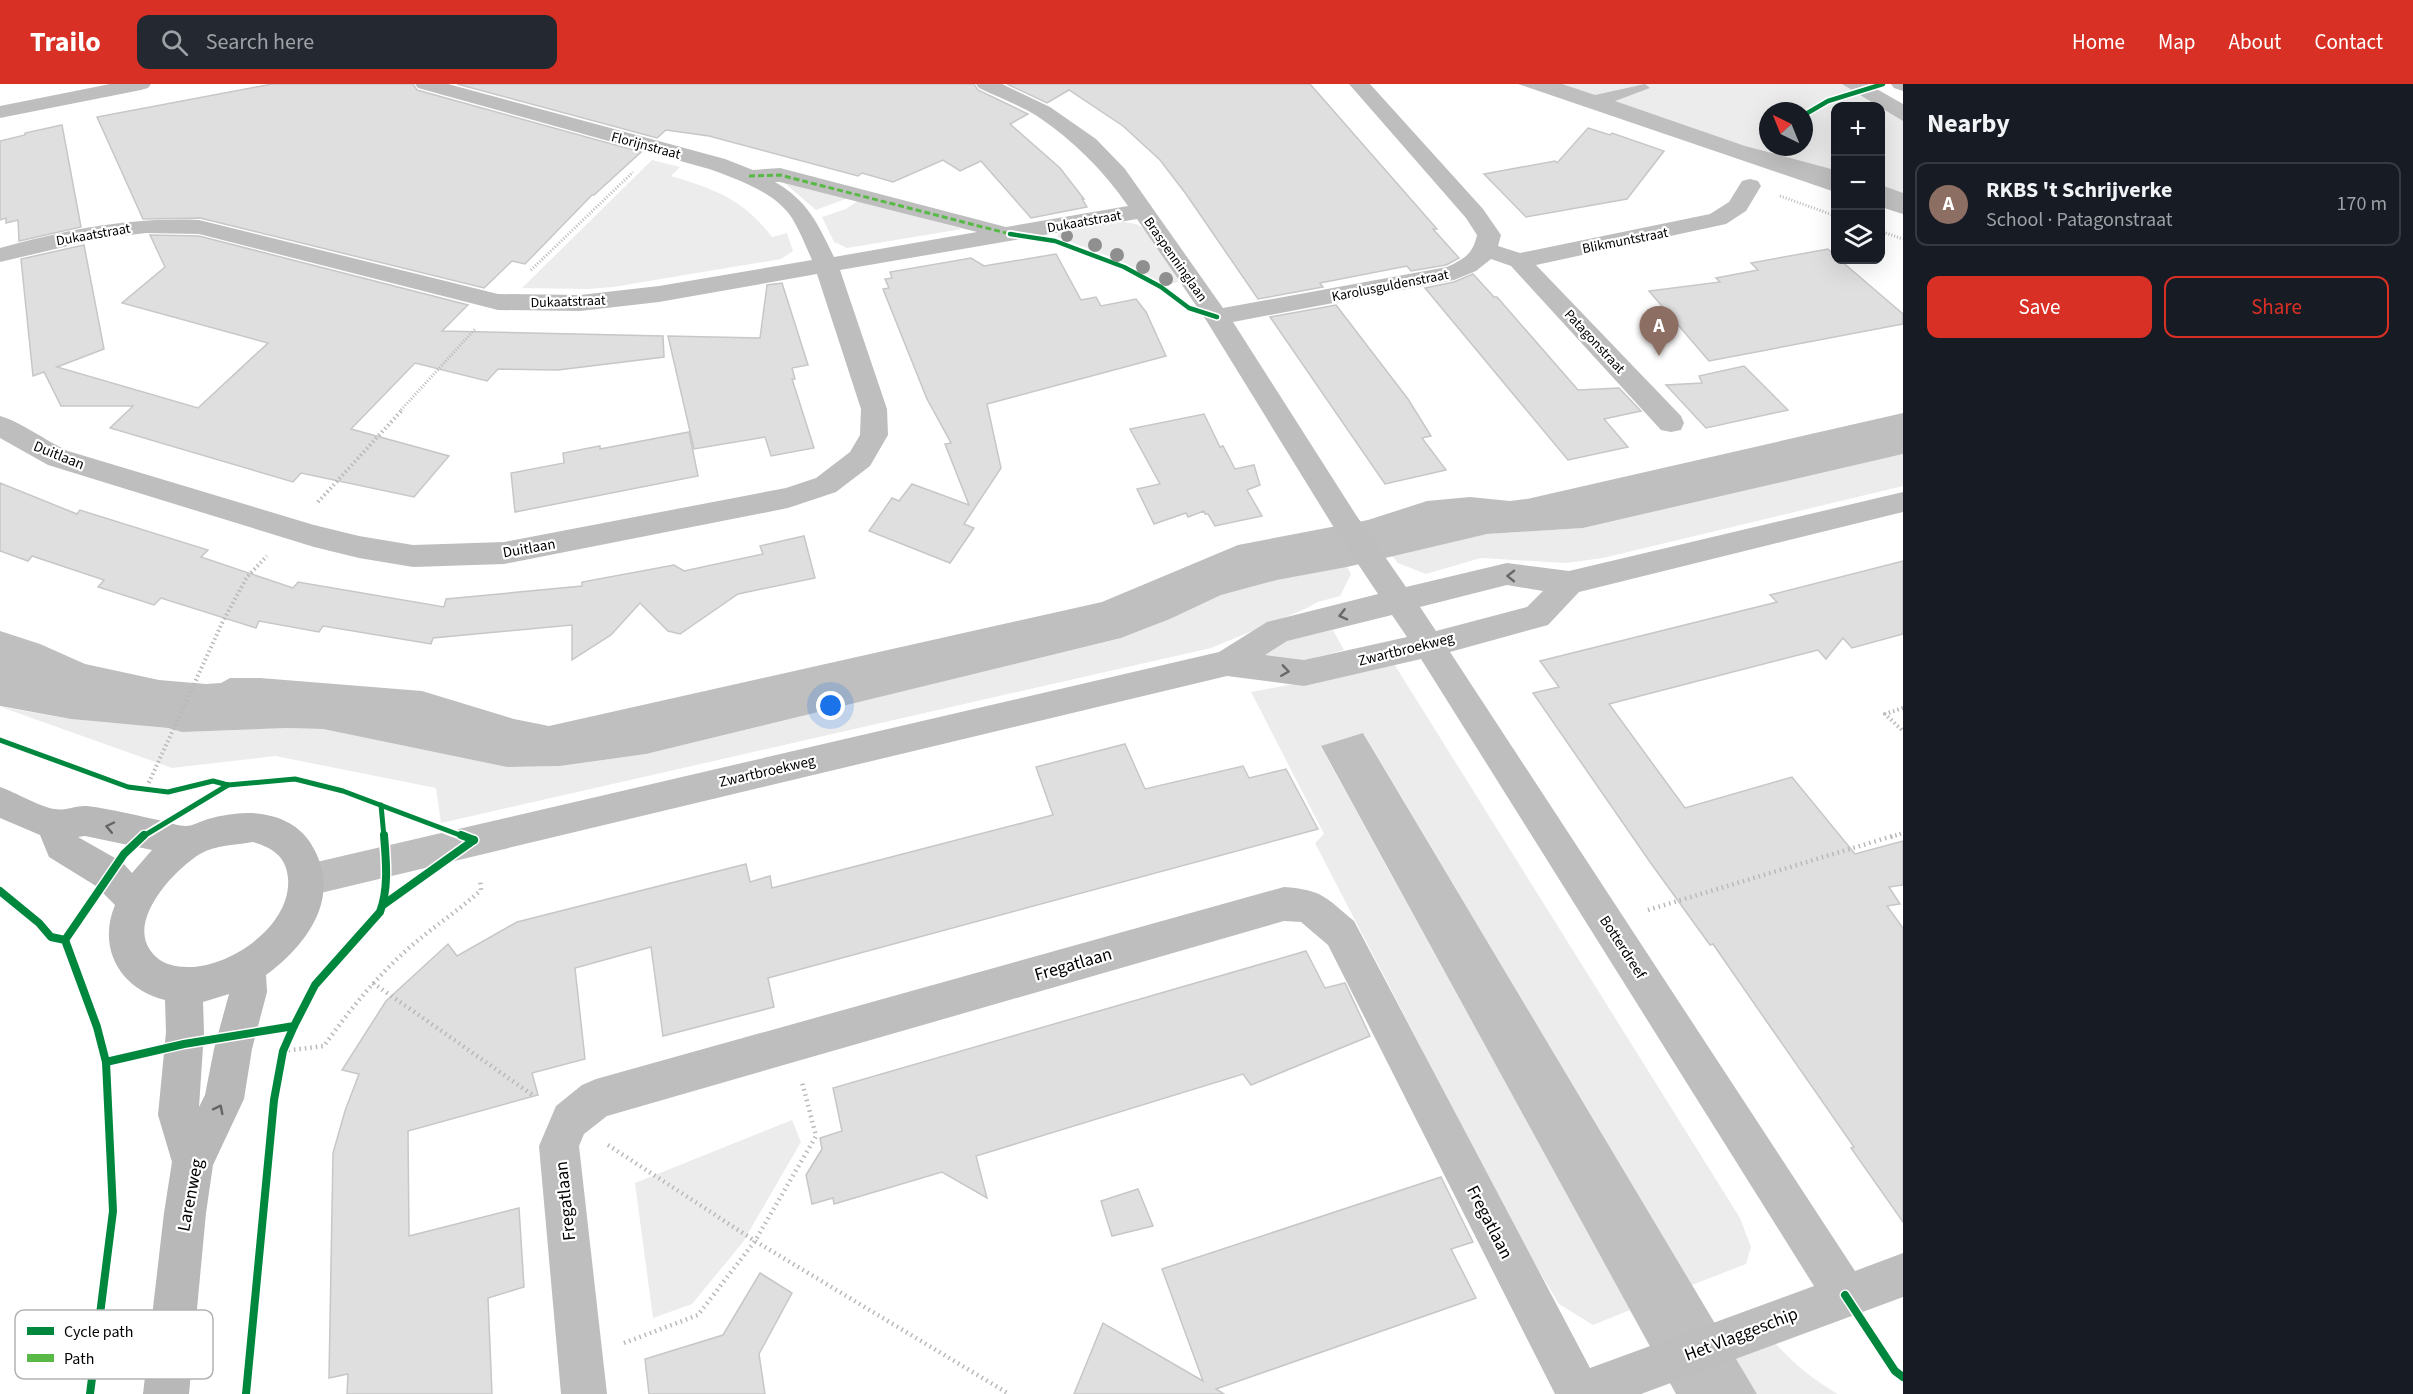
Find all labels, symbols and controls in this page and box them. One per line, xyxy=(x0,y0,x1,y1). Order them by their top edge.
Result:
search box xyxy=(137,15,557,69)
text: Trailo xyxy=(30,22,101,62)
icon: search xyxy=(158,26,191,59)
text: Search here xyxy=(206,26,314,58)
text: Home xyxy=(2072,27,2125,57)
text: Map xyxy=(2158,27,2196,57)
text: About xyxy=(2229,27,2281,57)
text: Contact xyxy=(2314,27,2383,57)
north arrow xyxy=(1759,102,1813,156)
map controls xyxy=(1831,102,1885,264)
button: + xyxy=(1831,102,1885,156)
text: Nearby xyxy=(1927,105,2010,142)
street label: Florijnstraat xyxy=(609,127,683,165)
button: − xyxy=(1831,156,1885,210)
text: RKBS 't Schrijverke xyxy=(1986,174,2172,206)
text: A xyxy=(1943,190,1954,218)
text: 170 m xyxy=(2337,190,2387,218)
street label: Dukaatstraat xyxy=(1045,206,1123,238)
text: School · Patagonstraat xyxy=(1986,206,2173,234)
button: layers xyxy=(1831,210,1885,264)
street label: Braspenninglaan xyxy=(1139,213,1212,306)
street label: Dukaatstraat xyxy=(54,219,132,251)
street label: Blikmuntstraat xyxy=(1581,223,1670,259)
street label: Karolusguldenstraat xyxy=(1330,265,1451,307)
button: Save xyxy=(1927,276,2152,338)
button: Share xyxy=(2164,276,2389,338)
street label: Dukaatstraat xyxy=(530,291,606,313)
street label: Patagonstraat xyxy=(1559,305,1629,378)
pin: A xyxy=(1640,306,1678,356)
street label: Duitlaan xyxy=(30,436,87,475)
street label: Duitlaan xyxy=(501,534,557,563)
one-way arrow xyxy=(1506,570,1515,582)
one-way arrow xyxy=(1339,607,1349,620)
street label: Zwartbroekweg xyxy=(1356,627,1457,672)
one-way arrow xyxy=(1281,664,1290,676)
your location xyxy=(816,691,845,720)
street label: Zwartbroekweg xyxy=(717,750,818,793)
one-way arrow xyxy=(105,821,115,834)
street label: Botterdreef xyxy=(1594,912,1651,983)
street label: Fregatlaan xyxy=(1031,941,1115,987)
one-way arrow xyxy=(212,1105,223,1116)
street label: Larenweg xyxy=(171,1157,210,1233)
street label: Fregatlaan xyxy=(549,1160,582,1242)
street label: Fregatlaan xyxy=(1460,1181,1519,1263)
street label: Het Vlaggeschip xyxy=(1681,1301,1802,1368)
legend xyxy=(15,1310,213,1379)
text: Cycle path xyxy=(64,1321,133,1343)
text: Path xyxy=(64,1348,94,1370)

